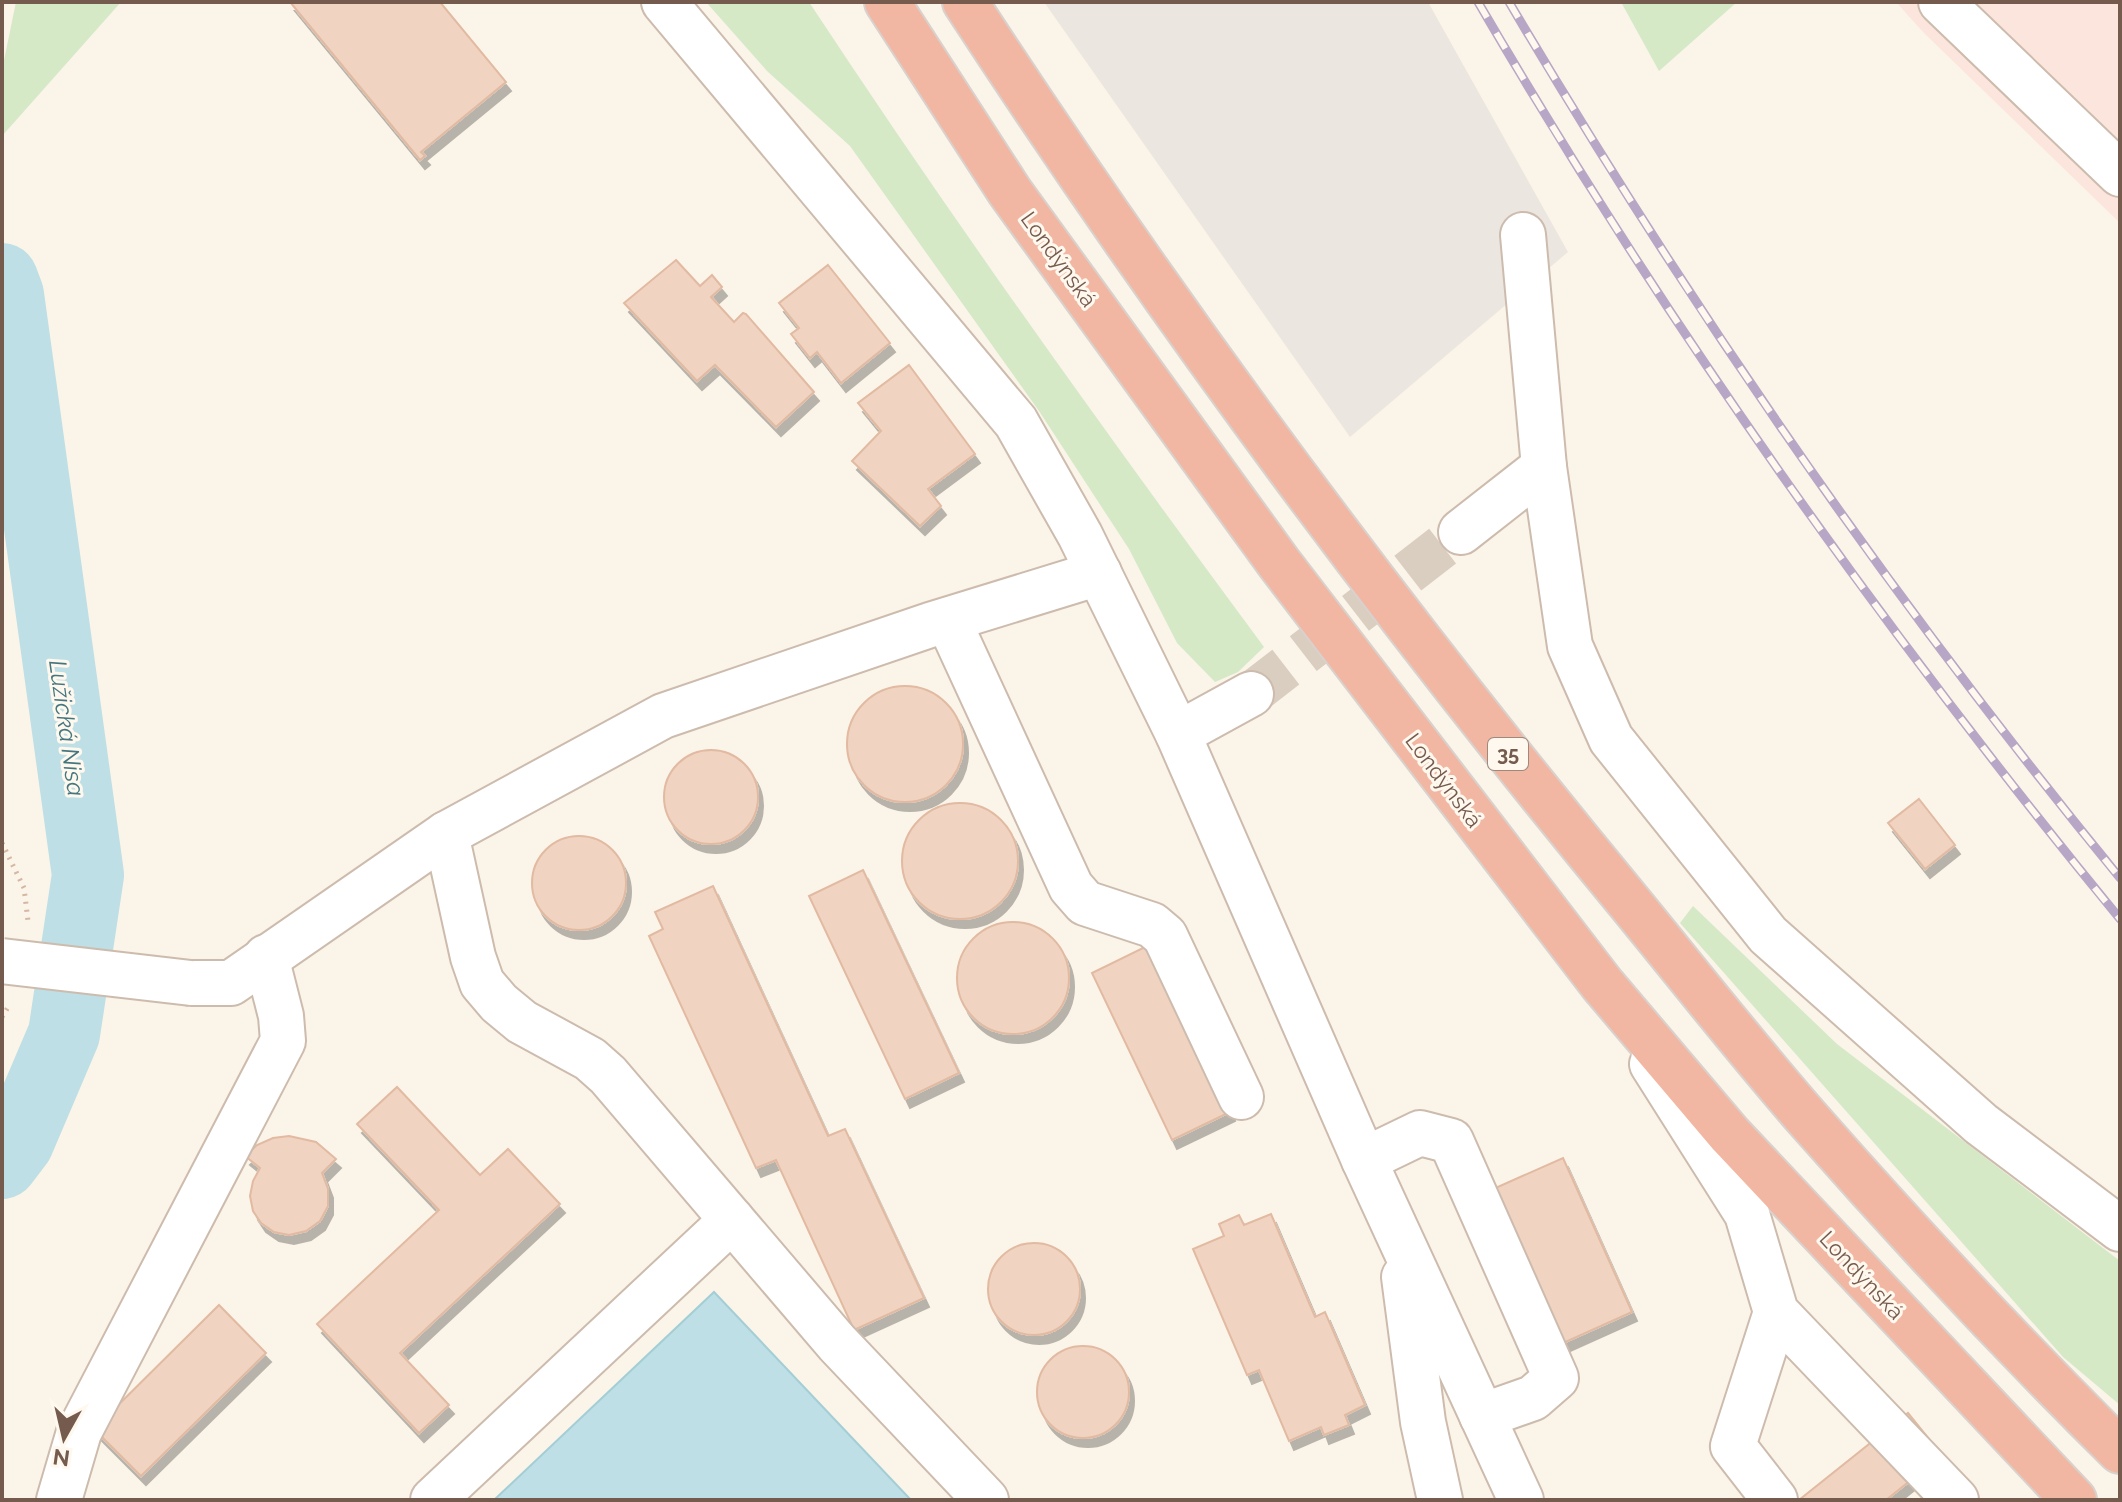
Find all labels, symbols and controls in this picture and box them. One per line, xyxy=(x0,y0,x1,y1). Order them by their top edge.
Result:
street label: Londýnská xyxy=(1016,206,1102,312)
water label: Lužická Nisa xyxy=(43,658,91,798)
street label: Londýnská xyxy=(1400,728,1488,832)
road number: 35 xyxy=(1488,738,1528,770)
street label: Londýnská xyxy=(1815,1225,1909,1325)
north arrow xyxy=(24,1398,104,1478)
text: N xyxy=(51,1444,71,1472)

